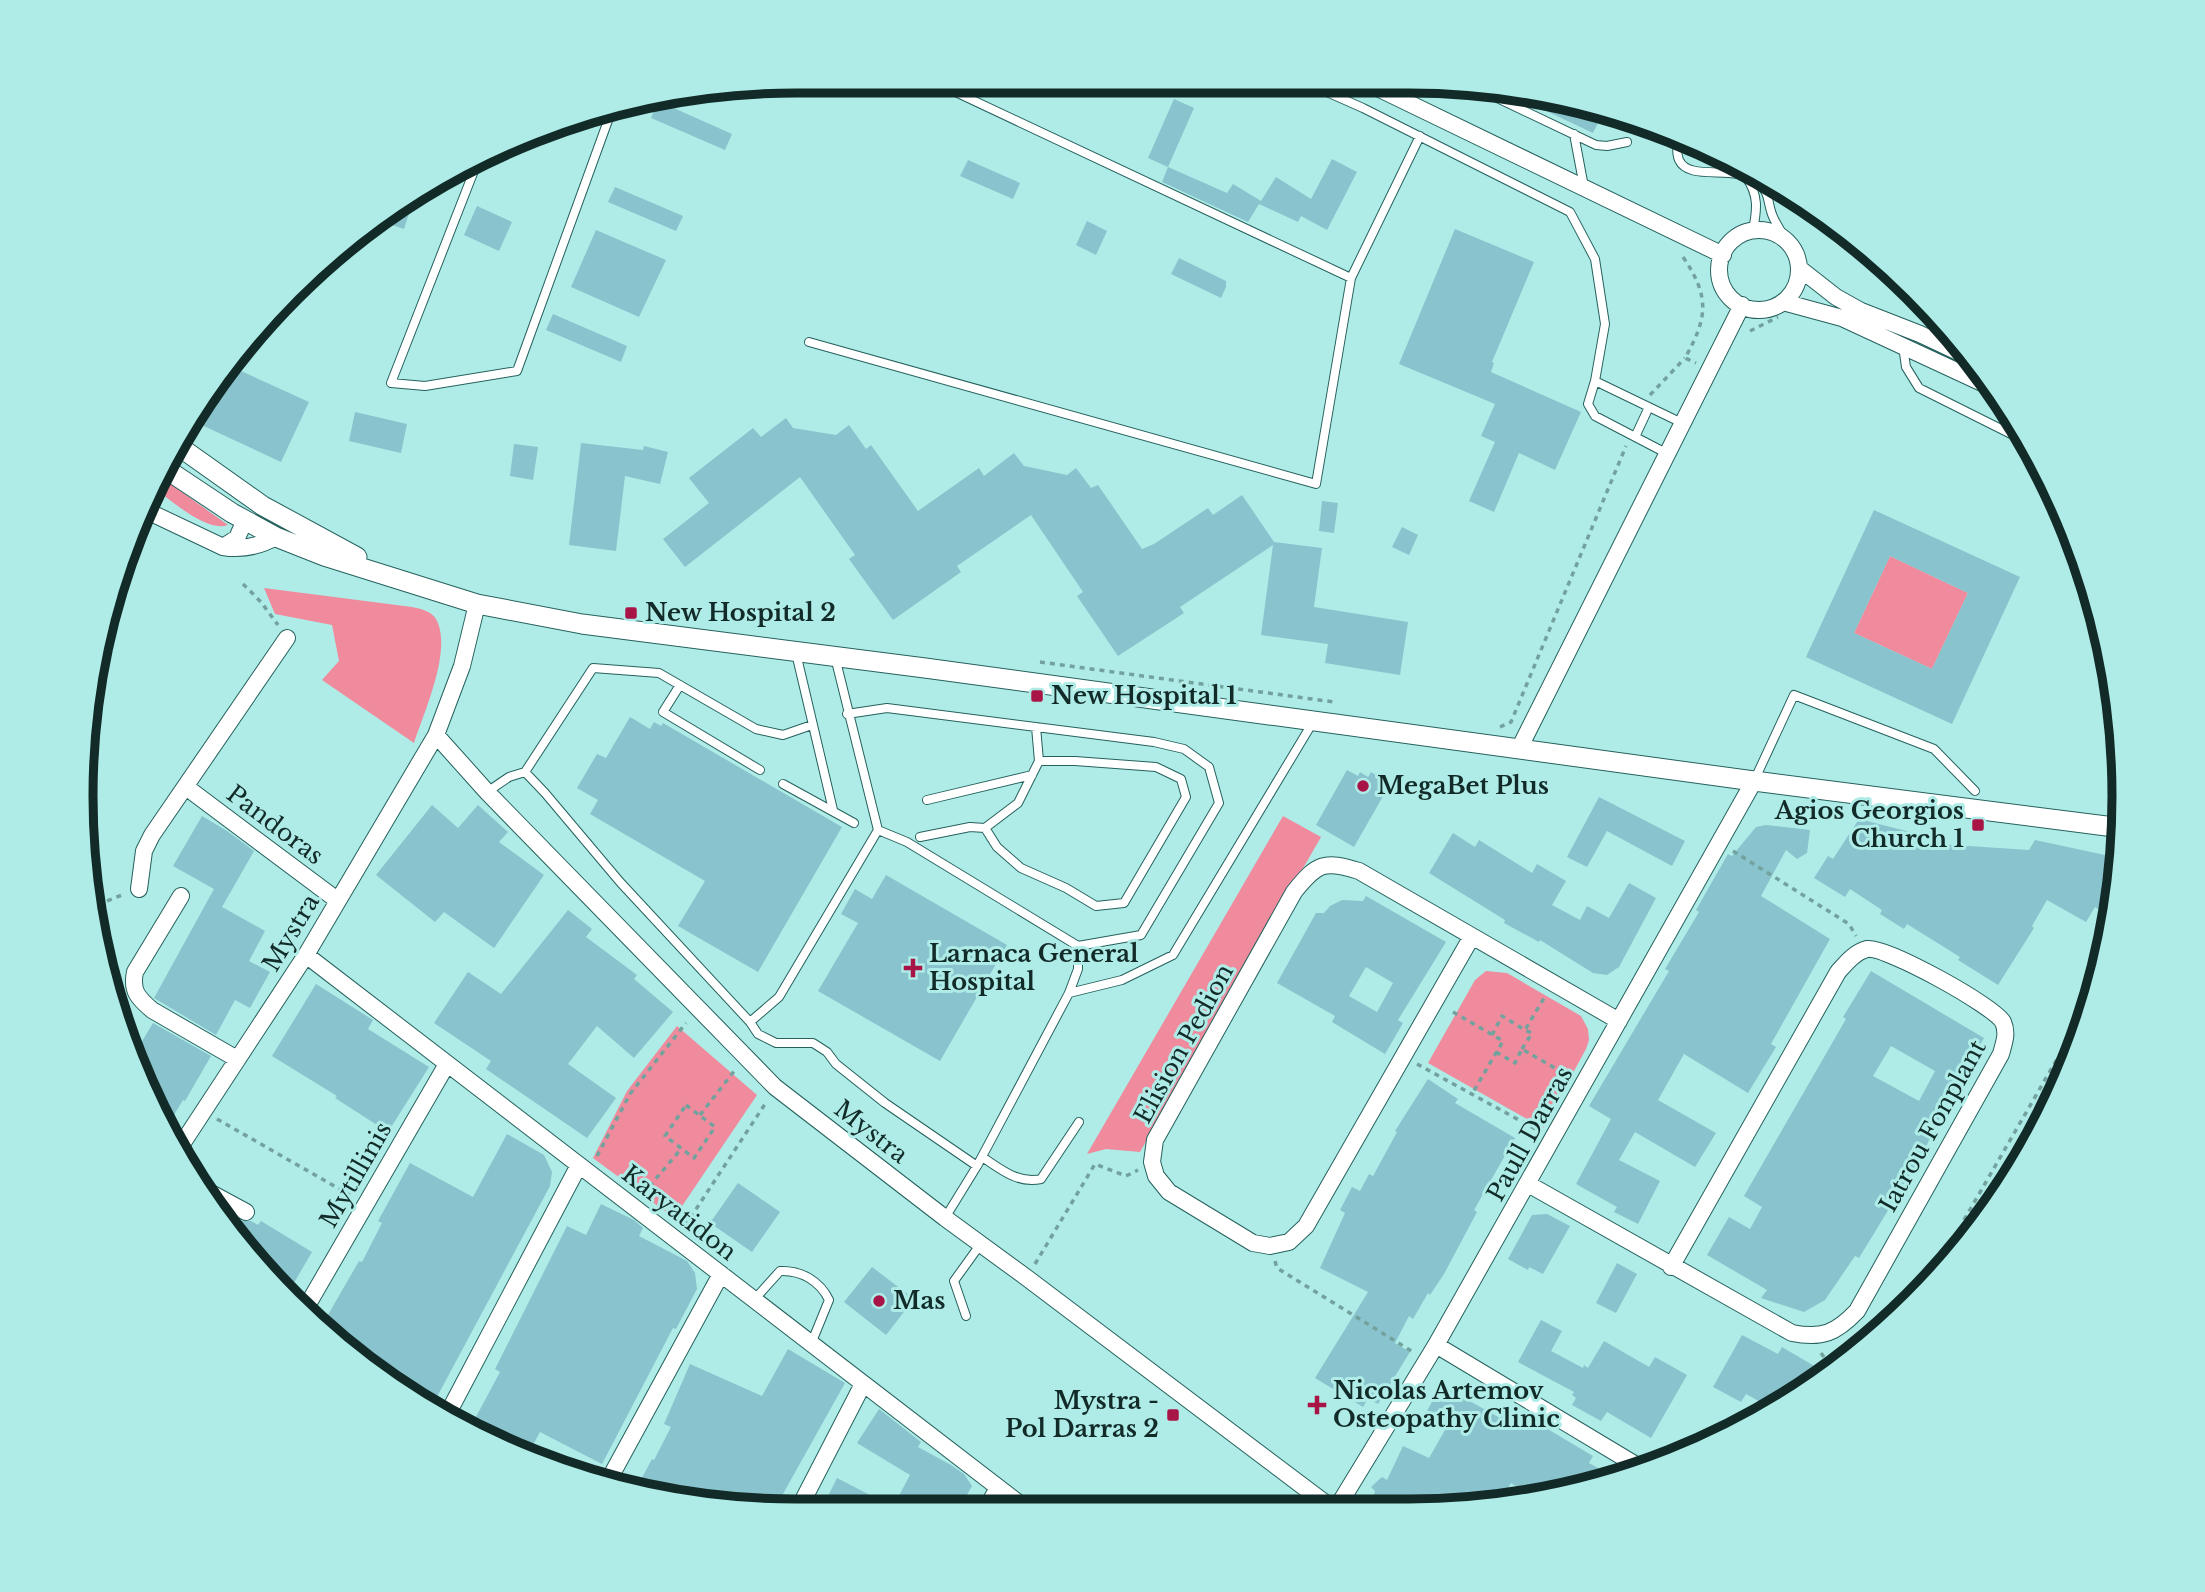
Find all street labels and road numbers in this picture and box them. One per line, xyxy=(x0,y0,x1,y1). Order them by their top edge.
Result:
street label: Pandoras xyxy=(221,779,329,870)
street label: Mystra xyxy=(256,888,325,977)
street label: Elision Pedion xyxy=(1128,959,1239,1129)
street label: Iatrou Fonplant xyxy=(1873,1035,1992,1217)
street label: Paull Darras xyxy=(1481,1061,1578,1206)
street label: Mystra xyxy=(829,1094,914,1170)
street label: Mytillinis xyxy=(314,1117,397,1233)
street label: Karyatidon xyxy=(616,1159,742,1266)

